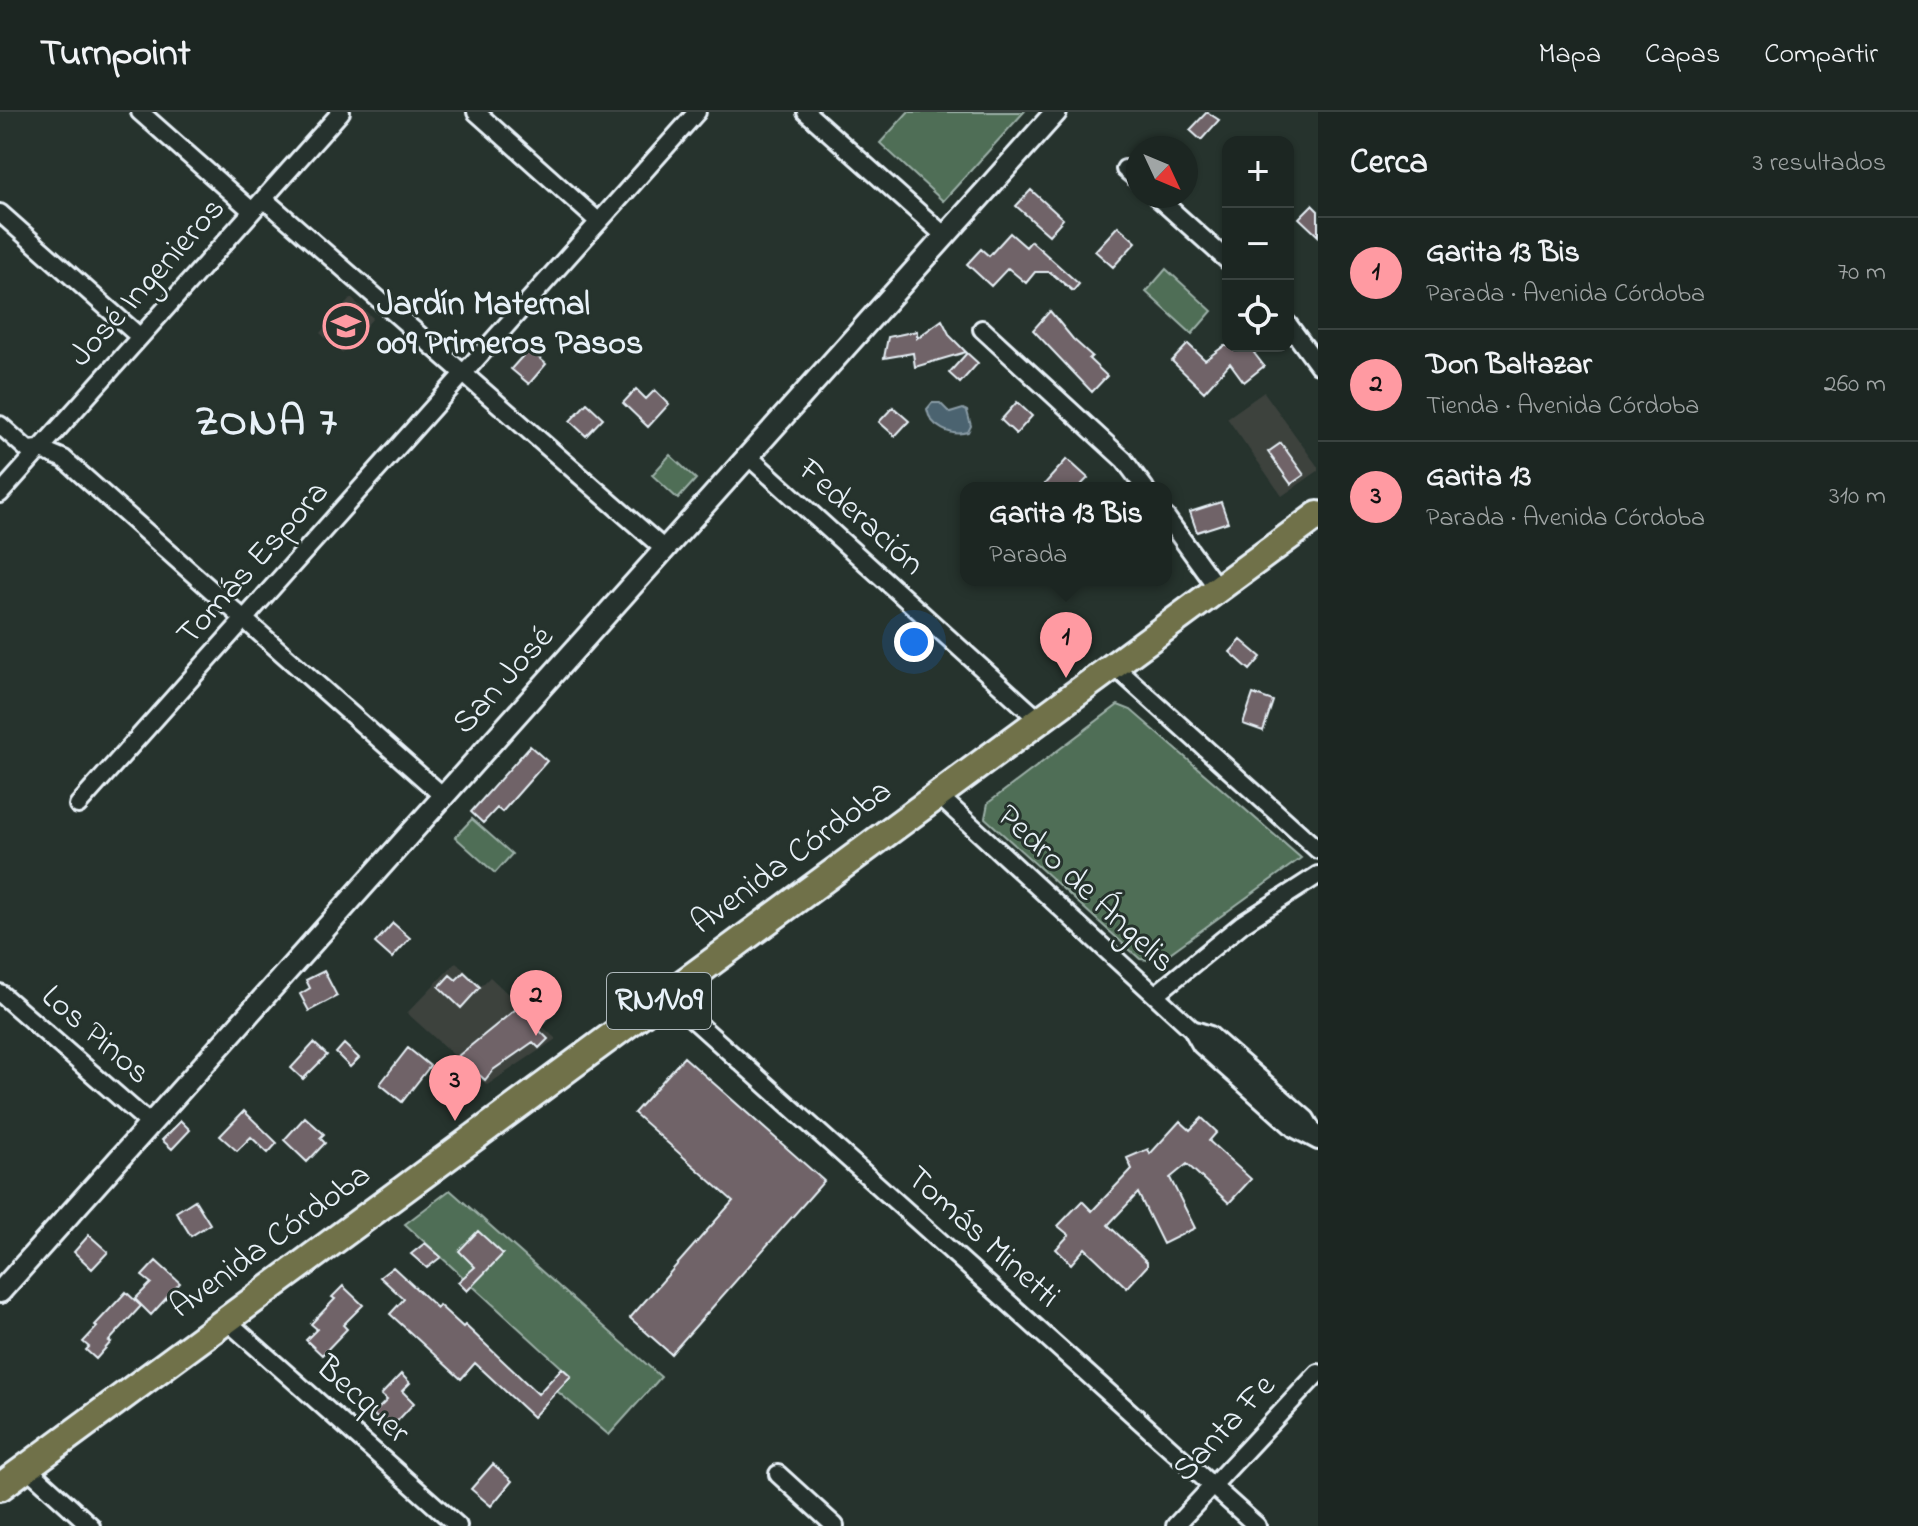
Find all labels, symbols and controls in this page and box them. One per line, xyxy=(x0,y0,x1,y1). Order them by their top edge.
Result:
text: Turnpoint xyxy=(40,27,190,83)
text: Mapa xyxy=(1539,35,1601,76)
text: Capas xyxy=(1645,35,1720,76)
text: Compartir xyxy=(1764,35,1878,76)
north arrow xyxy=(1126,136,1198,208)
map controls xyxy=(1222,136,1294,352)
button: + xyxy=(1222,136,1294,208)
text: Cerca xyxy=(1350,139,1428,189)
text: 3 resultados xyxy=(1753,145,1886,183)
street label: José Ingenieros xyxy=(58,187,238,379)
button: − xyxy=(1222,208,1294,280)
text: Garita 13 Bis xyxy=(1426,232,1580,276)
text: 1 xyxy=(1372,254,1380,292)
text: 70 m xyxy=(1837,254,1886,292)
text: Parada · Avenida Córdoba xyxy=(1426,276,1705,314)
button: locate xyxy=(1222,280,1294,352)
place label: Jardín Maternal 009 Primeros Pasos xyxy=(377,281,643,370)
school or university icon: Jardín Maternal 009 Primeros Pasos xyxy=(322,302,370,350)
text: Don Baltazar xyxy=(1426,344,1592,388)
text: 2 xyxy=(1370,366,1382,404)
text: 260 m xyxy=(1824,366,1886,404)
text: Tienda · Avenida Córdoba xyxy=(1426,388,1699,426)
district label: ZONA 7 xyxy=(195,393,339,454)
street label: Federación xyxy=(784,447,935,589)
text: Garita 13 xyxy=(1426,456,1531,500)
street label: Tomás Espora xyxy=(166,470,342,658)
text: 3 xyxy=(1371,478,1381,516)
text: 310 m xyxy=(1829,478,1886,516)
popup xyxy=(960,482,1172,586)
text: Garita 13 Bis xyxy=(989,493,1143,537)
text: Parada · Avenida Córdoba xyxy=(1426,500,1705,538)
text: Parada xyxy=(989,537,1067,575)
pin: 1 xyxy=(1040,612,1092,678)
street label: San José xyxy=(441,615,567,747)
your location xyxy=(894,622,934,662)
street label: Avenida Córdoba xyxy=(681,768,903,948)
street label: Pedro de Ángelis xyxy=(984,794,1186,986)
pin: 2 xyxy=(510,970,562,1036)
road number: RN1V09 xyxy=(607,973,711,1029)
street label: Los Pinos xyxy=(29,974,161,1098)
pin: 3 xyxy=(429,1055,481,1121)
street label: Avenida Córdoba xyxy=(160,1152,382,1332)
street label: Tomás Minetti xyxy=(894,1155,1070,1321)
street label: Becquer xyxy=(303,1344,421,1458)
street label: Santa Fe xyxy=(1162,1363,1289,1495)

